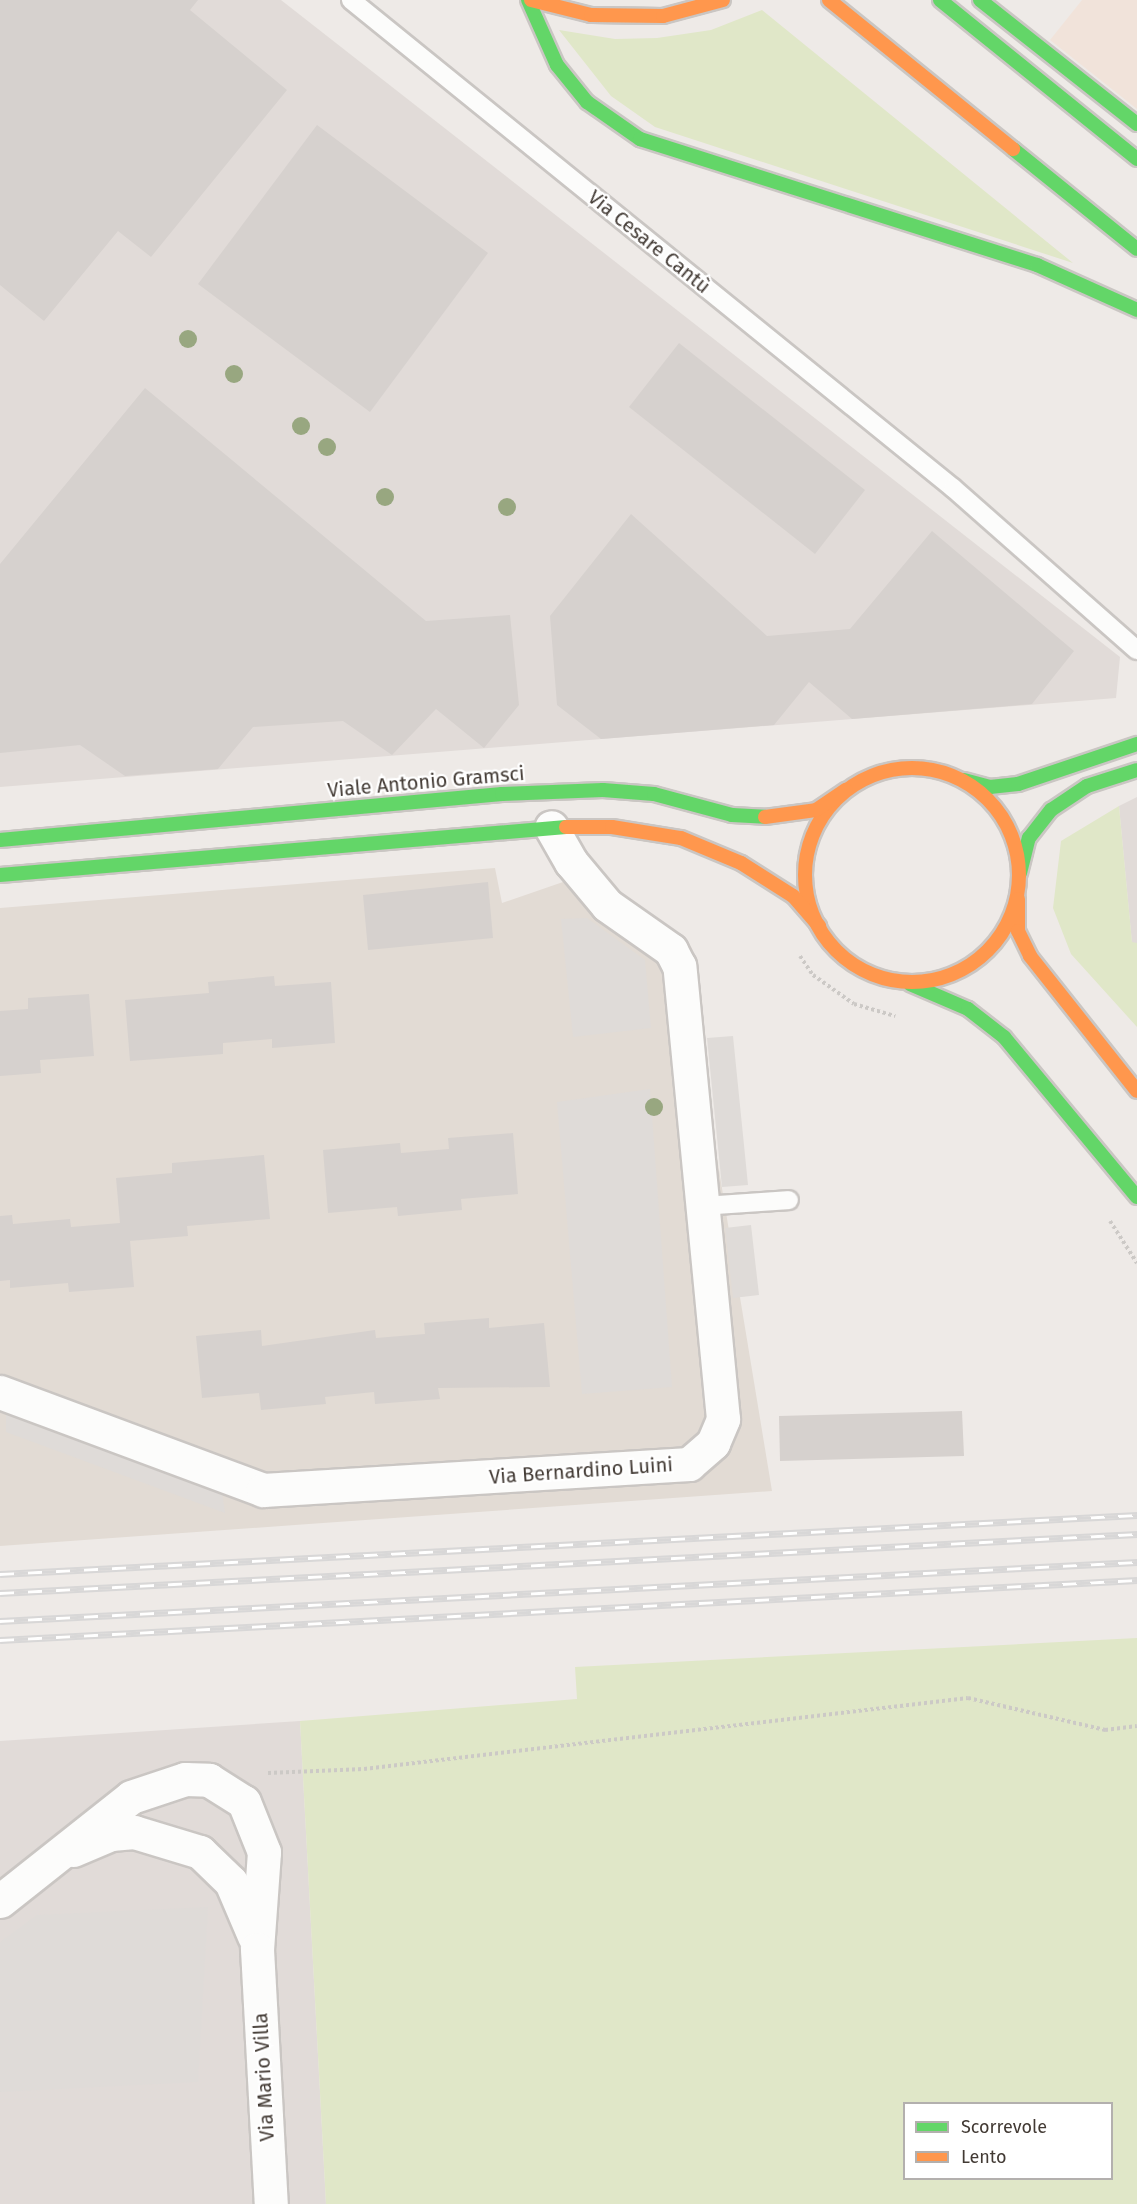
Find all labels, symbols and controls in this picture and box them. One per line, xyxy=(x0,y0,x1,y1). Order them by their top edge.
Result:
street label: Via Cesare Cantù xyxy=(583,185,715,299)
street label: Viale Antonio Gramsci xyxy=(326,761,526,803)
street label: Via Bernardino Luini xyxy=(488,1453,674,1489)
street label: Via Mario Villa xyxy=(249,2012,279,2142)
legend xyxy=(903,2102,1113,2180)
text: Scorrevole xyxy=(961,2116,1047,2138)
text: Lento xyxy=(961,2146,1007,2168)

